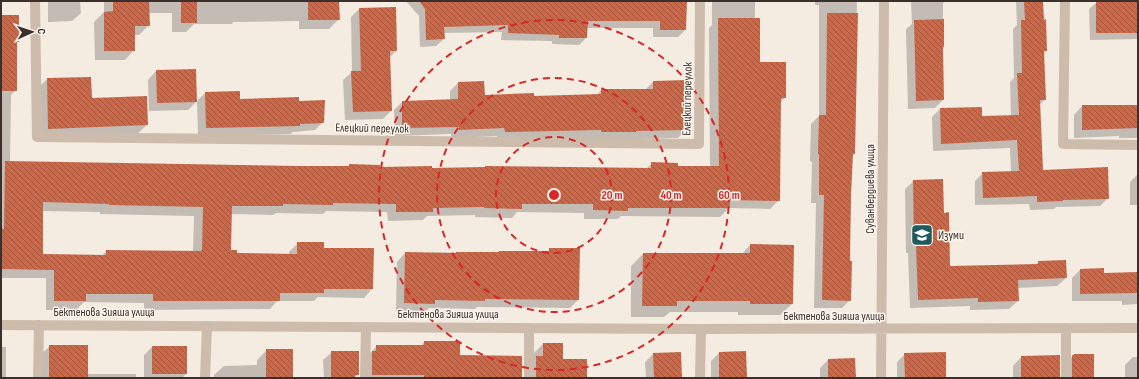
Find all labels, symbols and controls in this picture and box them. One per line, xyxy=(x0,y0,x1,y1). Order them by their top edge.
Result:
north arrow xyxy=(12,12,52,52)
text: С xyxy=(35,28,48,35)
street label: Елецкий переулок xyxy=(679,62,696,136)
street label: Елецкий переулок xyxy=(335,120,409,137)
street label: Суванбердиева улица xyxy=(863,144,878,234)
centre of rings xyxy=(547,188,561,202)
text: 20 m xyxy=(602,188,622,203)
text: 40 m xyxy=(660,188,682,203)
text: 60 m xyxy=(718,188,740,203)
school or university icon: Изуми xyxy=(909,222,935,248)
place label: Изуми xyxy=(938,228,964,243)
street label: Бектенова Зияша улица xyxy=(53,305,155,320)
street label: Бектенова Зияша улица xyxy=(397,307,499,322)
street label: Бектенова Зияша улица xyxy=(783,309,885,324)

